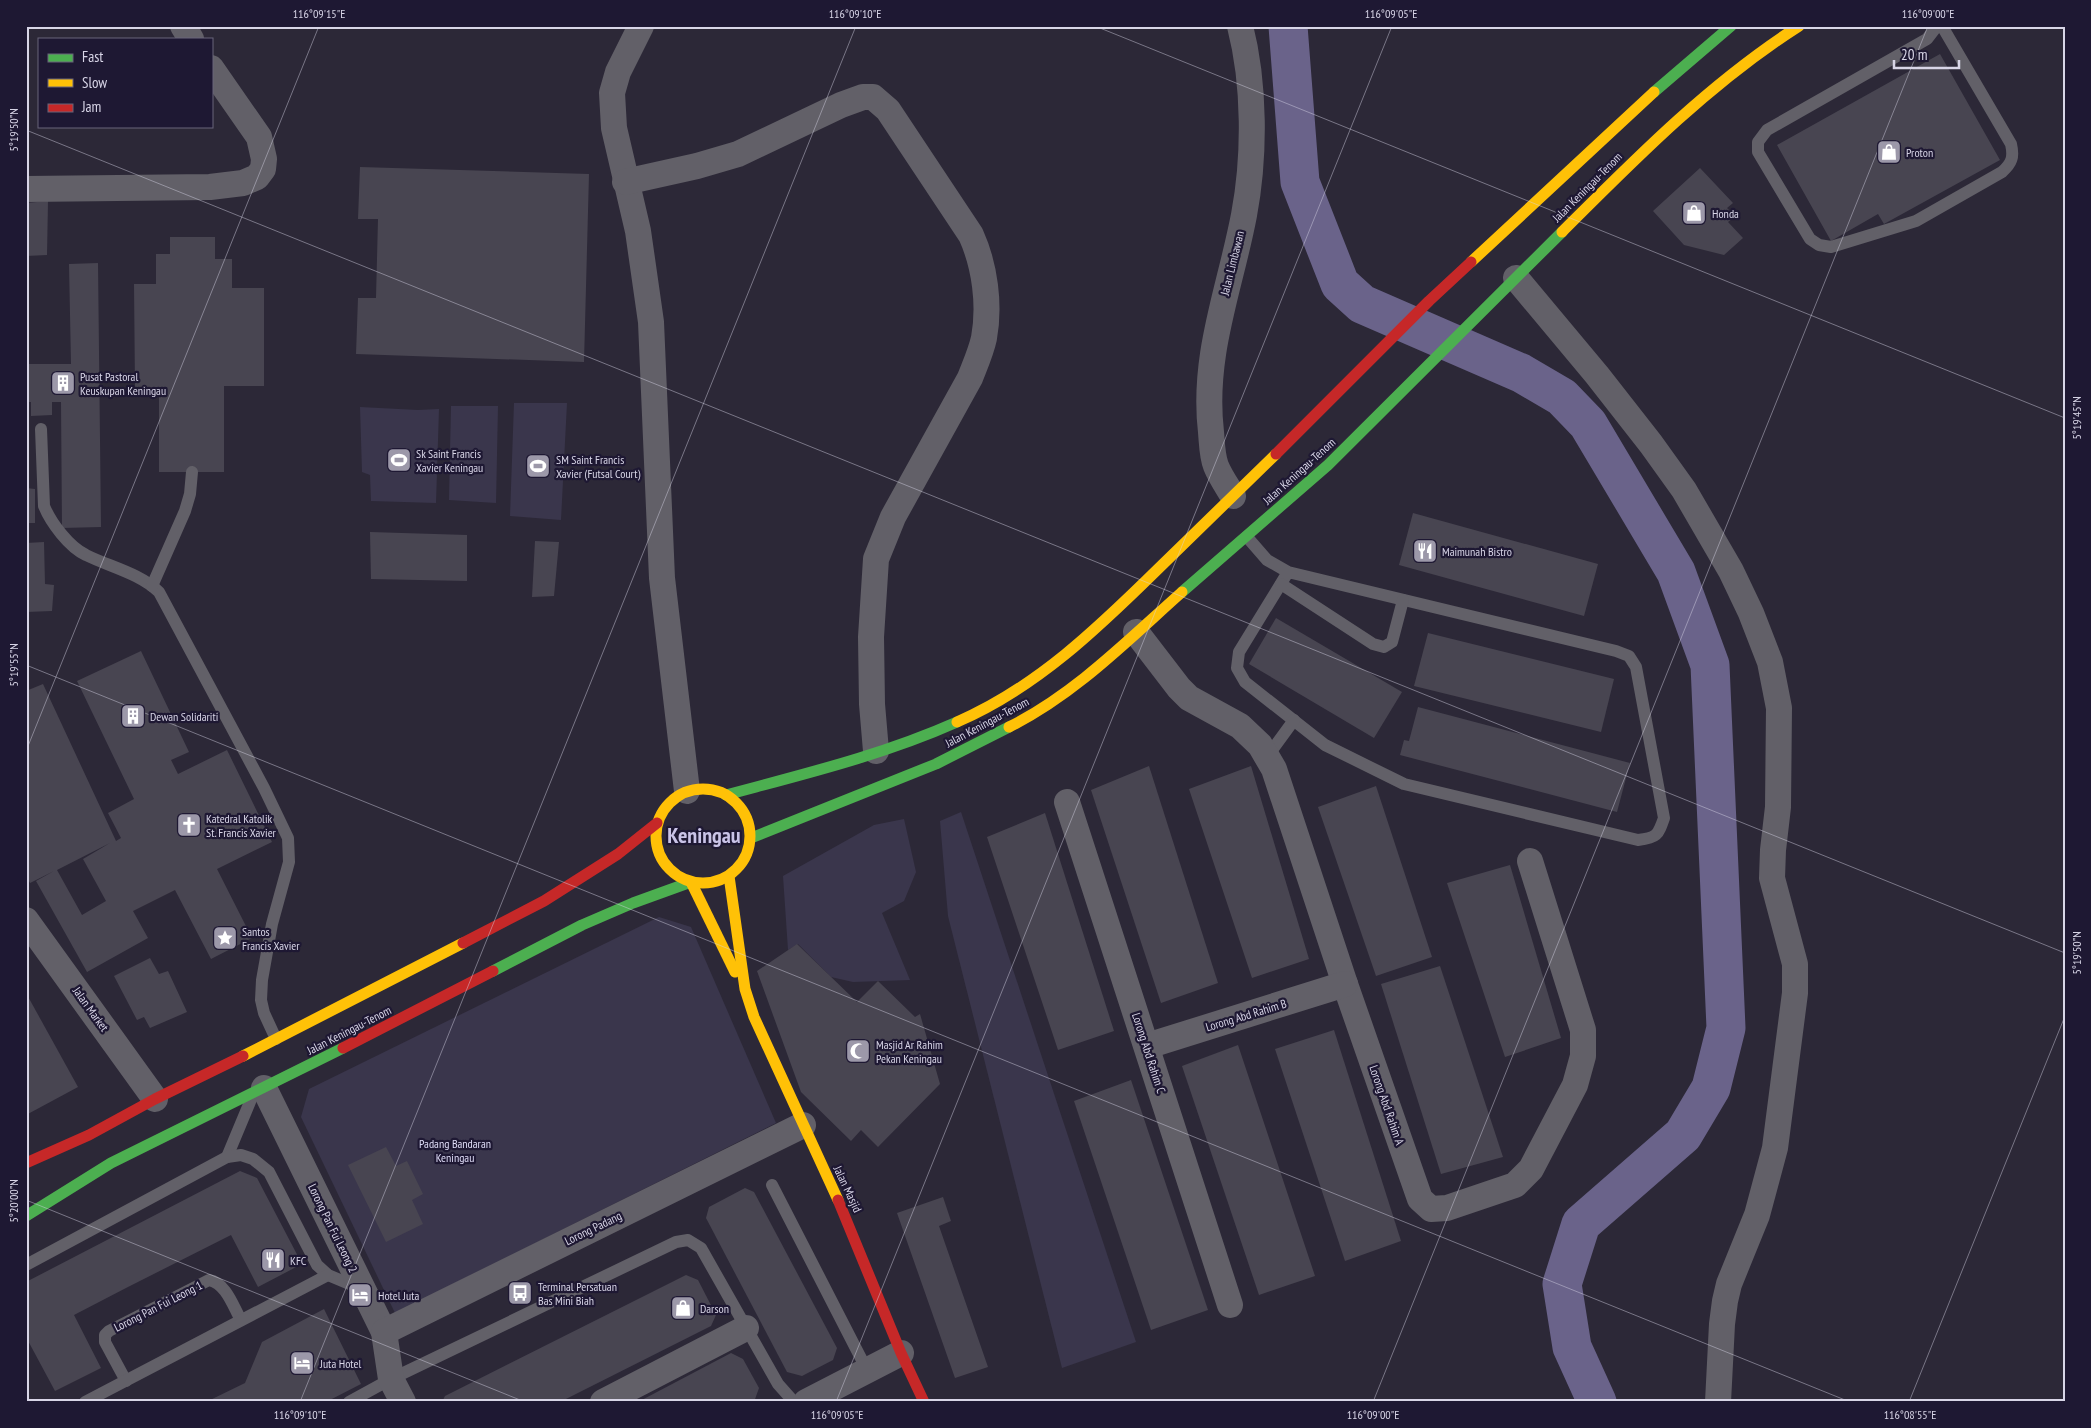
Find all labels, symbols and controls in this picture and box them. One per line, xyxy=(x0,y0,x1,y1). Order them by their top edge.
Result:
text: 116°09'15"E xyxy=(293,6,345,21)
text: 116°09'10"E xyxy=(829,6,881,21)
text: 116°09'05"E xyxy=(1365,6,1417,21)
text: 116°09'00"E xyxy=(1902,6,1954,21)
legend xyxy=(38,38,212,128)
scale bar xyxy=(1894,38,1958,70)
text: 20 m xyxy=(1901,45,1927,64)
text: Fast xyxy=(82,47,103,66)
text: Slow xyxy=(82,73,107,92)
text: Jam xyxy=(81,97,101,116)
text: 5°19'50"N xyxy=(6,108,21,152)
shop icon: Proton xyxy=(1876,139,1902,165)
place label: Proton xyxy=(1906,145,1933,160)
street label: Jalan Keningau-Tenom xyxy=(1548,149,1625,226)
shop icon: Honda xyxy=(1681,200,1707,226)
place label: Honda xyxy=(1712,206,1739,221)
street label: Jalan Limbawan xyxy=(1217,229,1247,298)
place label: Pusat Pastoral Keuskupan Keningau xyxy=(80,369,166,398)
building icon: Pusat Pastoral Keuskupan Keningau xyxy=(50,370,76,396)
text: 5°19'45"N xyxy=(2069,396,2084,440)
street label: Jalan Keningau-Tenom xyxy=(1259,434,1339,508)
place label: Sk Saint Francis Xavier Keningau xyxy=(416,446,483,475)
sports icon: Sk Saint Francis Xavier Keningau xyxy=(386,447,412,473)
place label: SM Saint Francis Xavier (Futsal Court) xyxy=(556,452,640,481)
sports icon: SM Saint Francis Xavier (Futsal Court) xyxy=(525,453,551,479)
restaurant icon: Maimunah Bistro xyxy=(1412,538,1438,564)
place label: Maimunah Bistro xyxy=(1442,544,1512,559)
text: 5°19'55"N xyxy=(6,643,21,687)
street label: Jalan Keningau-Tenom xyxy=(942,694,1032,751)
building icon: Dewan Solidariti xyxy=(120,703,146,729)
place label: Dewan Solidariti xyxy=(150,709,218,724)
place label: Katedral Katolik St. Francis Xavier xyxy=(206,811,277,840)
church icon: Katedral Katolik St. Francis Xavier xyxy=(176,812,202,838)
district label: Keningau xyxy=(667,821,741,849)
place label: Santos Francis Xavier xyxy=(242,924,300,953)
place icon: Santos Francis Xavier xyxy=(212,925,238,951)
text: 5°19'50"N xyxy=(2069,931,2084,975)
street label: Jalan Market xyxy=(69,983,113,1035)
street label: Lorong Abd Rahim B xyxy=(1204,995,1289,1034)
street label: Jalan Keningau-Tenom xyxy=(304,1002,394,1058)
street label: Lorong Abd Rahim C xyxy=(1129,1011,1169,1096)
place label: Masjid Ar Rahim Pekan Keningau xyxy=(876,1037,943,1066)
mosque icon: Masjid Ar Rahim Pekan Keningau xyxy=(845,1038,871,1064)
street label: Lorong Abd Rahim A xyxy=(1366,1063,1408,1147)
park label: Padang Bandaran Keningau xyxy=(419,1136,491,1165)
street label: Jalan Masjid xyxy=(830,1162,865,1215)
text: 5°20'00"N xyxy=(6,1179,21,1223)
street label: Lorong Pan Fui Leong 2 xyxy=(305,1181,361,1275)
street label: Lorong Padang xyxy=(562,1208,624,1248)
restaurant icon: KFC xyxy=(260,1247,286,1273)
place label: KFC xyxy=(290,1253,307,1268)
street label: Lorong Pan Fui Leong 1 xyxy=(111,1277,205,1335)
place label: Terminal Persatuan Bas Mini Biah xyxy=(538,1279,617,1308)
bus stop icon: Terminal Persatuan Bas Mini Biah xyxy=(507,1280,533,1306)
hotel icon: Hotel Juta xyxy=(347,1282,373,1308)
place label: Hotel Juta xyxy=(378,1288,420,1303)
shop icon: Darson xyxy=(670,1295,696,1321)
place label: Darson xyxy=(700,1301,729,1316)
hotel icon: Juta Hotel xyxy=(289,1350,315,1376)
place label: Juta Hotel xyxy=(319,1356,362,1371)
text: 116°09'10"E xyxy=(274,1407,326,1422)
text: 116°09'05"E xyxy=(811,1407,863,1422)
text: 116°09'00"E xyxy=(1347,1407,1399,1422)
text: 116°08'55"E xyxy=(1884,1407,1936,1422)

